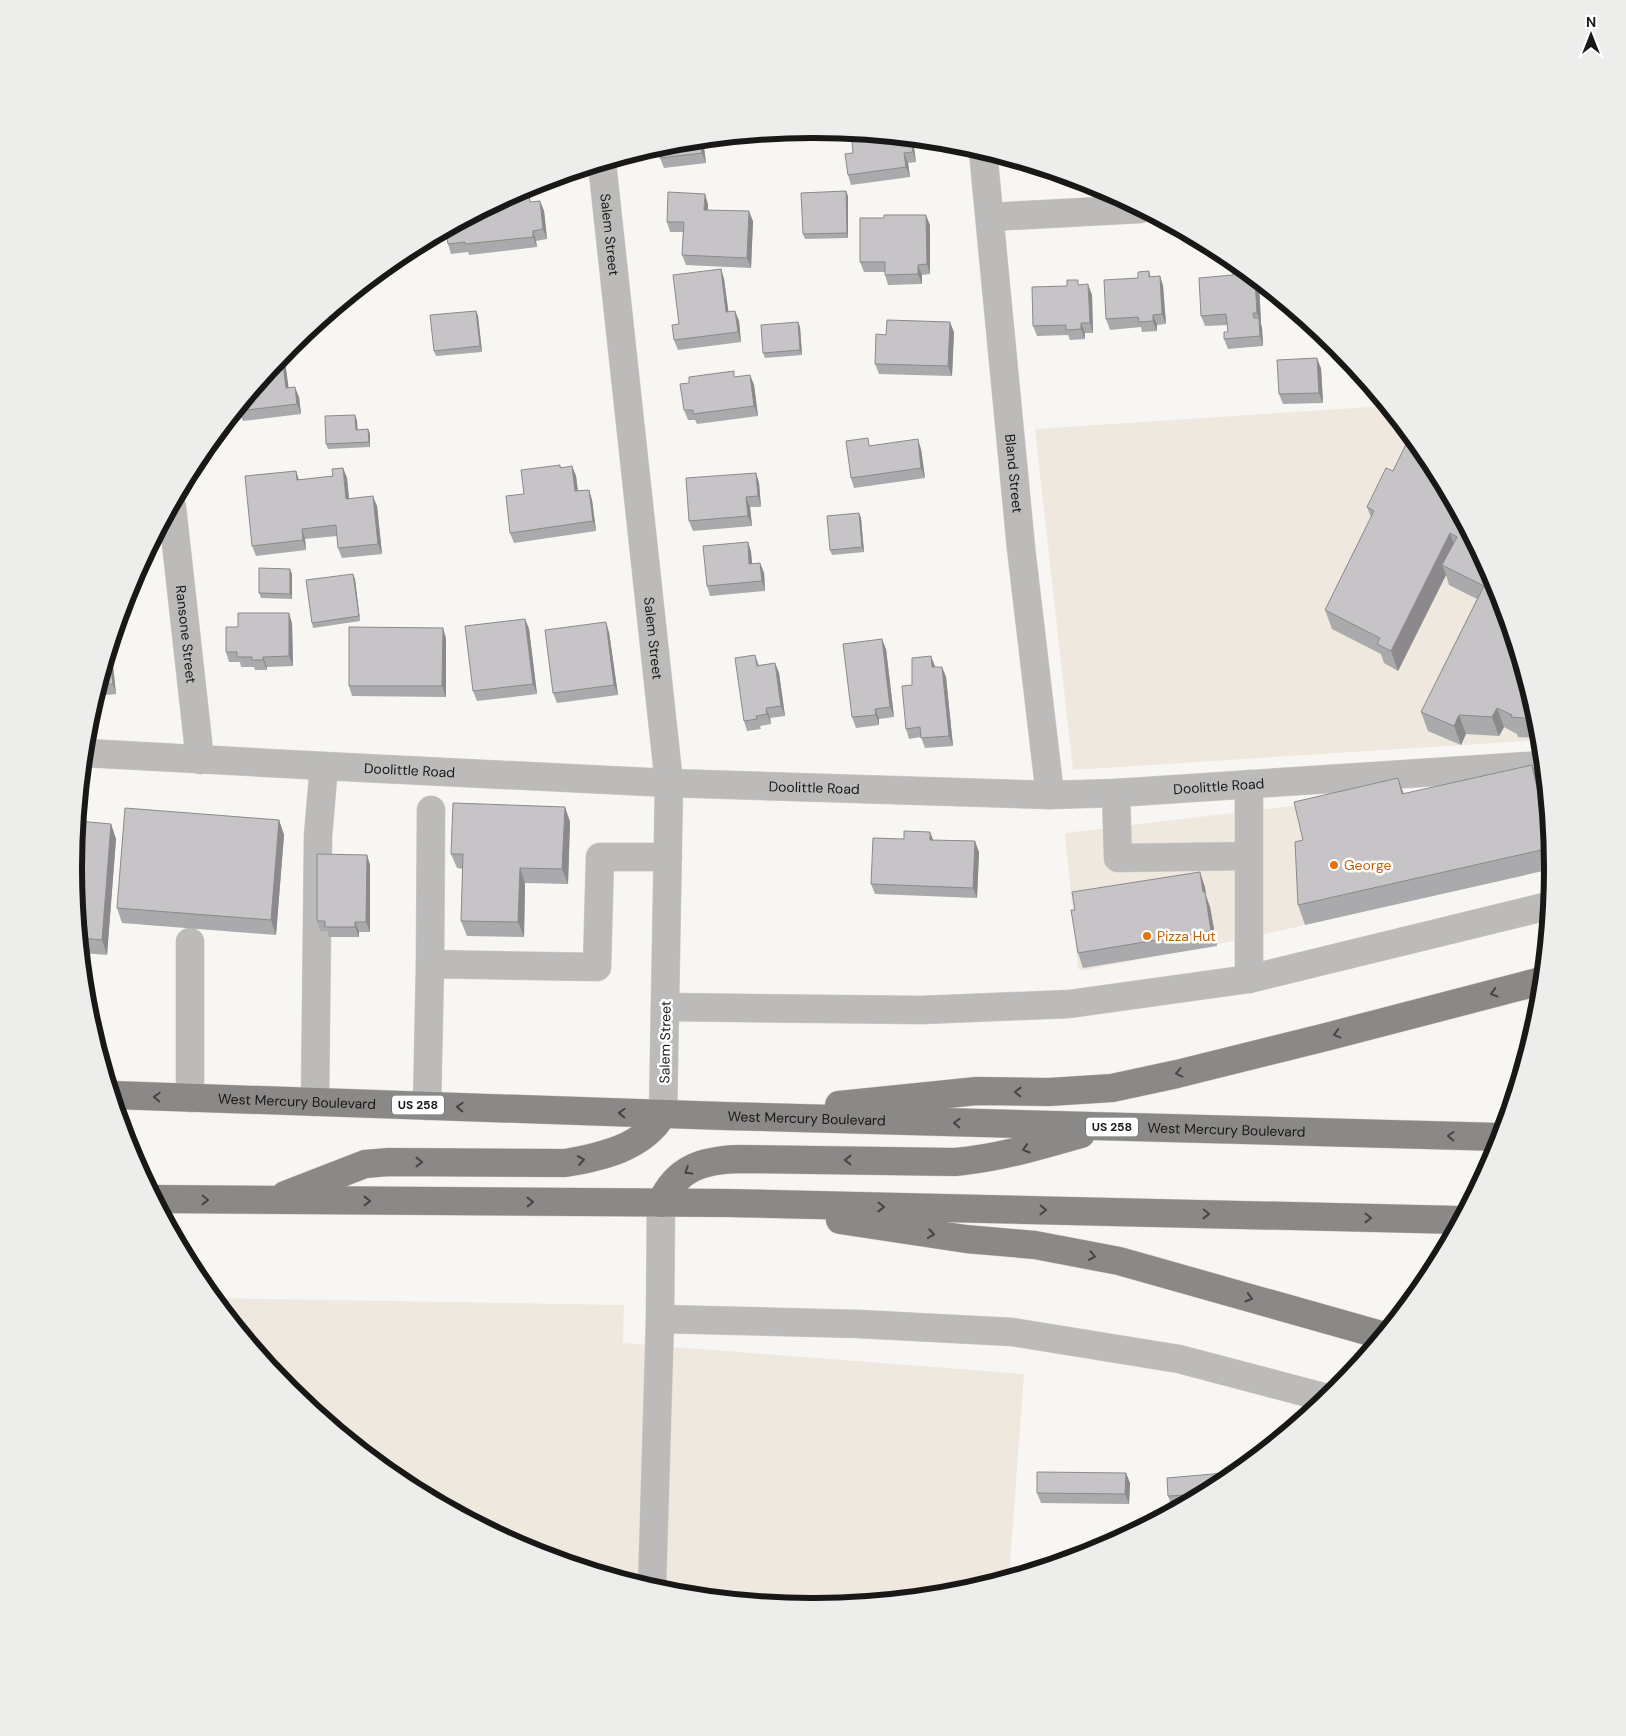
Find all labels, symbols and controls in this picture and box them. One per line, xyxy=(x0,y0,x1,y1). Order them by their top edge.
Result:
north arrow xyxy=(1566,10,1616,60)
text: N xyxy=(1586,13,1596,31)
street label: Salem Street xyxy=(596,192,623,277)
street label: Bland Street xyxy=(1001,433,1027,514)
street label: Ransone Street xyxy=(172,584,200,684)
street label: Salem Street xyxy=(640,596,667,680)
street label: Doolittle Road xyxy=(364,759,456,781)
street label: Doolittle Road xyxy=(1173,774,1265,798)
street label: Doolittle Road xyxy=(768,777,860,798)
place label: George xyxy=(1344,856,1391,874)
marker: George xyxy=(1328,859,1340,871)
place label: Pizza Hut xyxy=(1157,927,1216,945)
marker: Pizza Hut xyxy=(1141,930,1153,942)
one-way arrow xyxy=(1490,987,1498,998)
street label: Salem Street xyxy=(655,1001,675,1083)
one-way arrow xyxy=(1332,1028,1341,1039)
one-way arrow xyxy=(1175,1067,1184,1078)
one-way arrow xyxy=(1014,1087,1022,1097)
street label: West Mercury Boulevard xyxy=(218,1090,376,1113)
one-way arrow xyxy=(153,1091,161,1102)
road number: US 258 xyxy=(392,1096,444,1114)
one-way arrow xyxy=(455,1102,463,1112)
one-way arrow xyxy=(618,1107,626,1118)
street label: West Mercury Boulevard xyxy=(727,1107,886,1129)
one-way arrow xyxy=(952,1117,960,1128)
road number: US 258 xyxy=(1086,1118,1138,1136)
street label: West Mercury Boulevard xyxy=(1147,1118,1306,1141)
one-way arrow xyxy=(1447,1131,1455,1141)
one-way arrow xyxy=(1023,1144,1031,1154)
one-way arrow xyxy=(843,1155,851,1165)
one-way arrow xyxy=(577,1156,585,1166)
one-way arrow xyxy=(415,1157,423,1167)
one-way arrow xyxy=(684,1165,693,1174)
one-way arrow xyxy=(201,1195,209,1205)
one-way arrow xyxy=(364,1196,371,1206)
one-way arrow xyxy=(526,1197,534,1207)
one-way arrow xyxy=(877,1202,885,1212)
one-way arrow xyxy=(1039,1205,1047,1216)
one-way arrow xyxy=(1202,1209,1210,1219)
one-way arrow xyxy=(1364,1213,1372,1223)
one-way arrow xyxy=(927,1228,935,1239)
one-way arrow xyxy=(1087,1250,1096,1260)
one-way arrow xyxy=(1244,1292,1252,1302)

